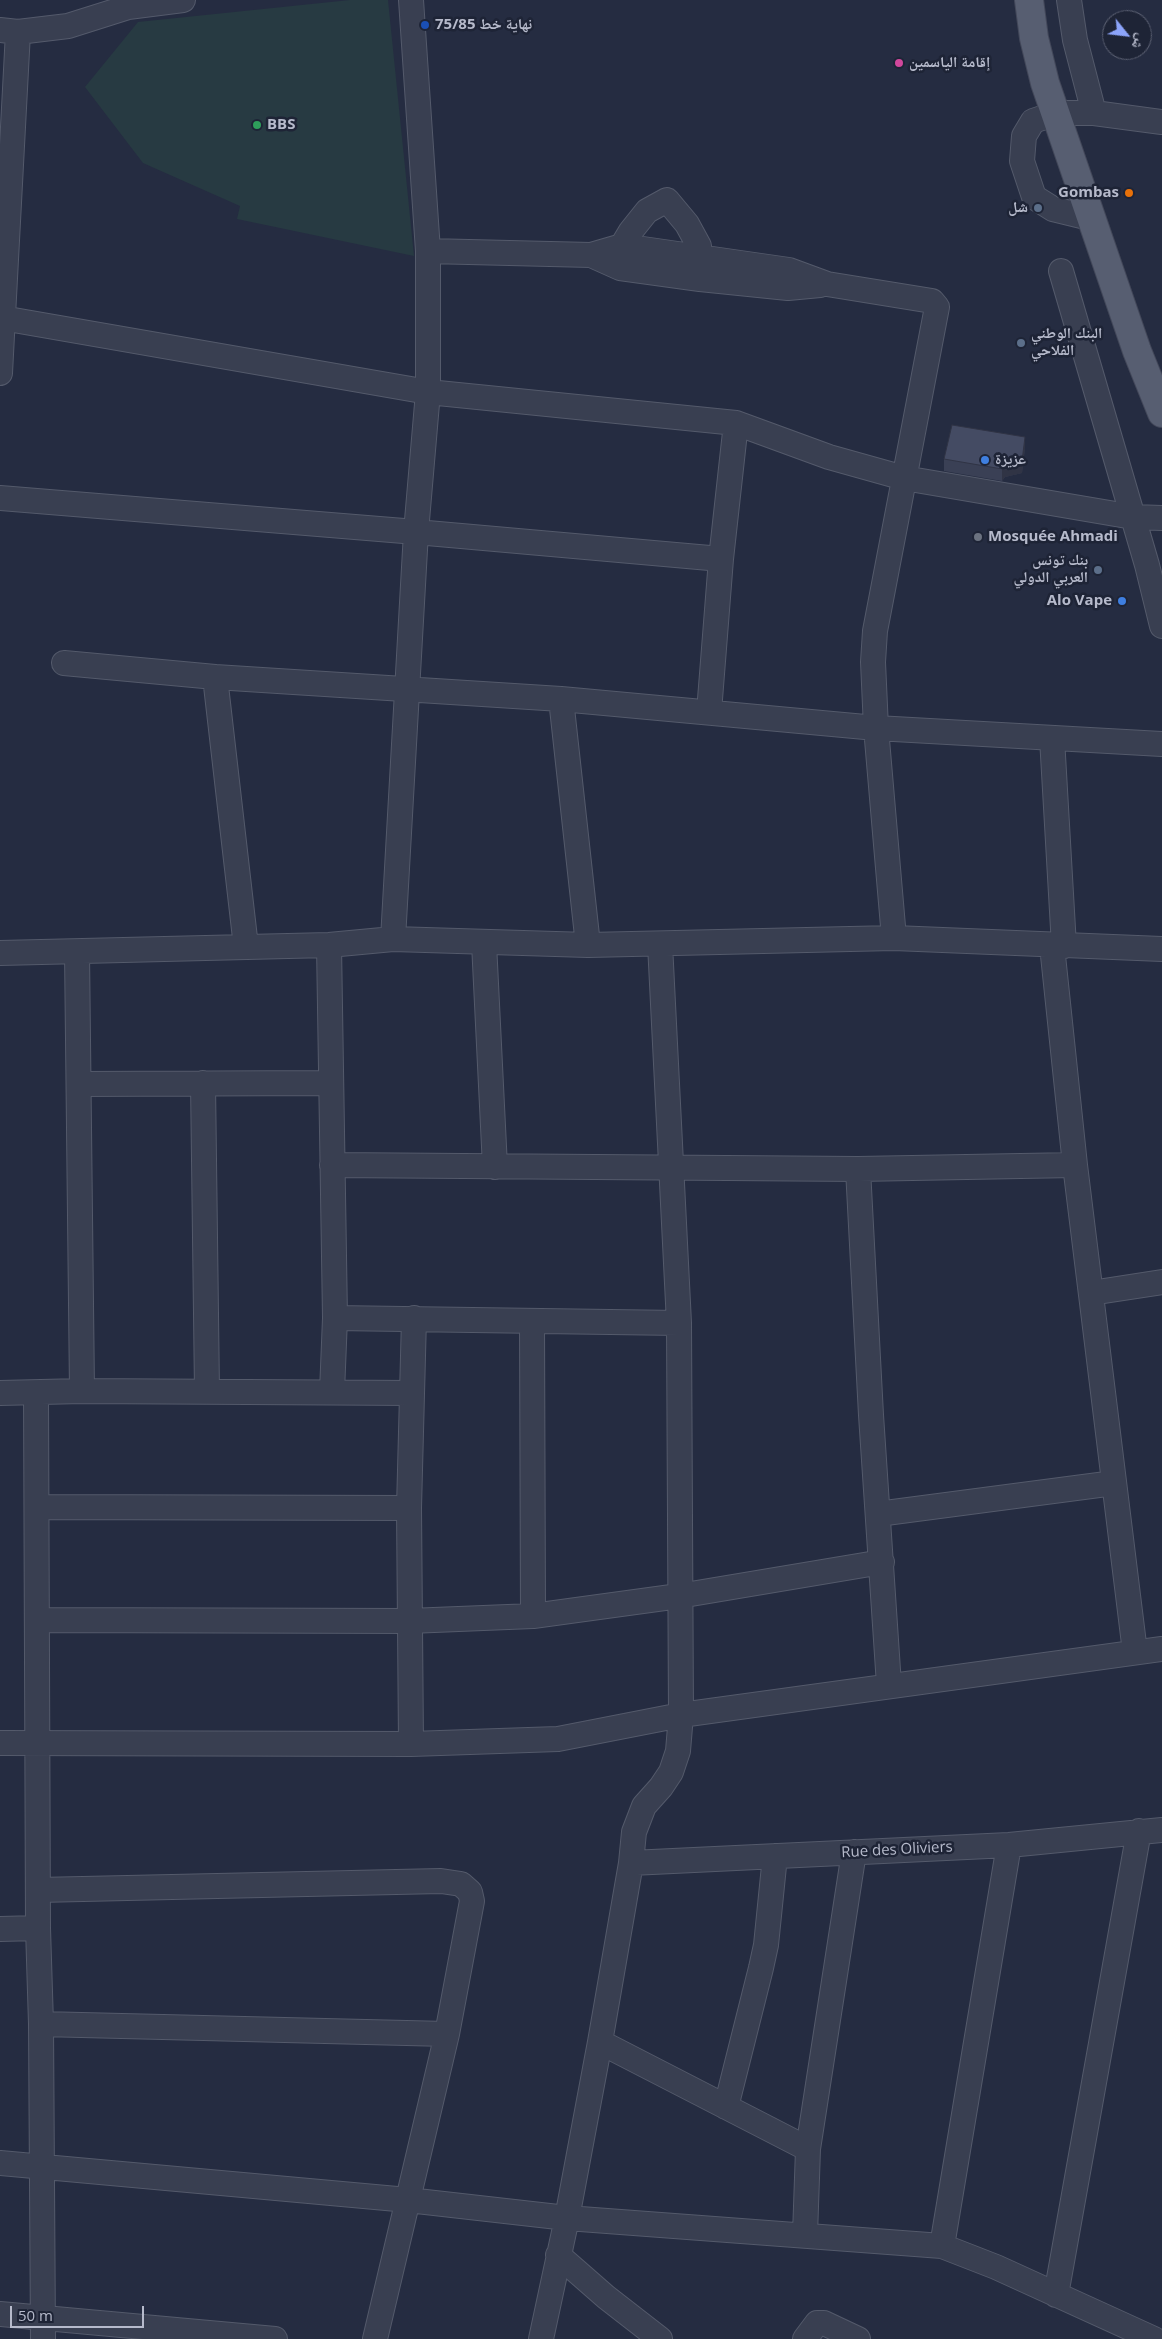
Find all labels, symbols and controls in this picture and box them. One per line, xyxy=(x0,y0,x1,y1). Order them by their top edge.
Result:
north arrow xyxy=(1102,10,1152,60)
place label: نهاية خط 75/85 xyxy=(435,16,532,34)
marker: نهاية خط 75/85 xyxy=(419,19,431,31)
text: ش xyxy=(1128,31,1152,53)
place label: إقامة الياسمين xyxy=(909,54,990,72)
marker: إقامة الياسمين xyxy=(893,57,905,69)
place label: BBS xyxy=(267,116,295,134)
marker: BBS xyxy=(251,119,263,131)
place label: Gombas xyxy=(1058,184,1119,202)
marker: Gombas xyxy=(1123,187,1135,199)
place label: شل xyxy=(1008,199,1028,217)
marker: شل xyxy=(1032,202,1044,214)
place label: البنك الوطني الفلاحي xyxy=(1031,325,1102,360)
marker: البنك الوطني الفلاحي xyxy=(1015,337,1027,349)
place label: عزيزة xyxy=(995,451,1026,469)
marker: عزيزة xyxy=(979,454,991,466)
place label: Mosquée Ahmadi xyxy=(988,528,1118,546)
marker: Mosquée Ahmadi xyxy=(972,531,984,543)
place label: بنك تونس العربي الدولي xyxy=(1014,552,1088,587)
marker: بنك تونس العربي الدولي xyxy=(1092,564,1104,576)
place label: Alo Vape xyxy=(1047,592,1112,610)
marker: Alo Vape xyxy=(1116,595,1128,607)
street label: Rue des Oliviers xyxy=(841,1838,953,1862)
scale bar xyxy=(12,2296,146,2328)
text: 50 m xyxy=(18,2305,53,2325)

